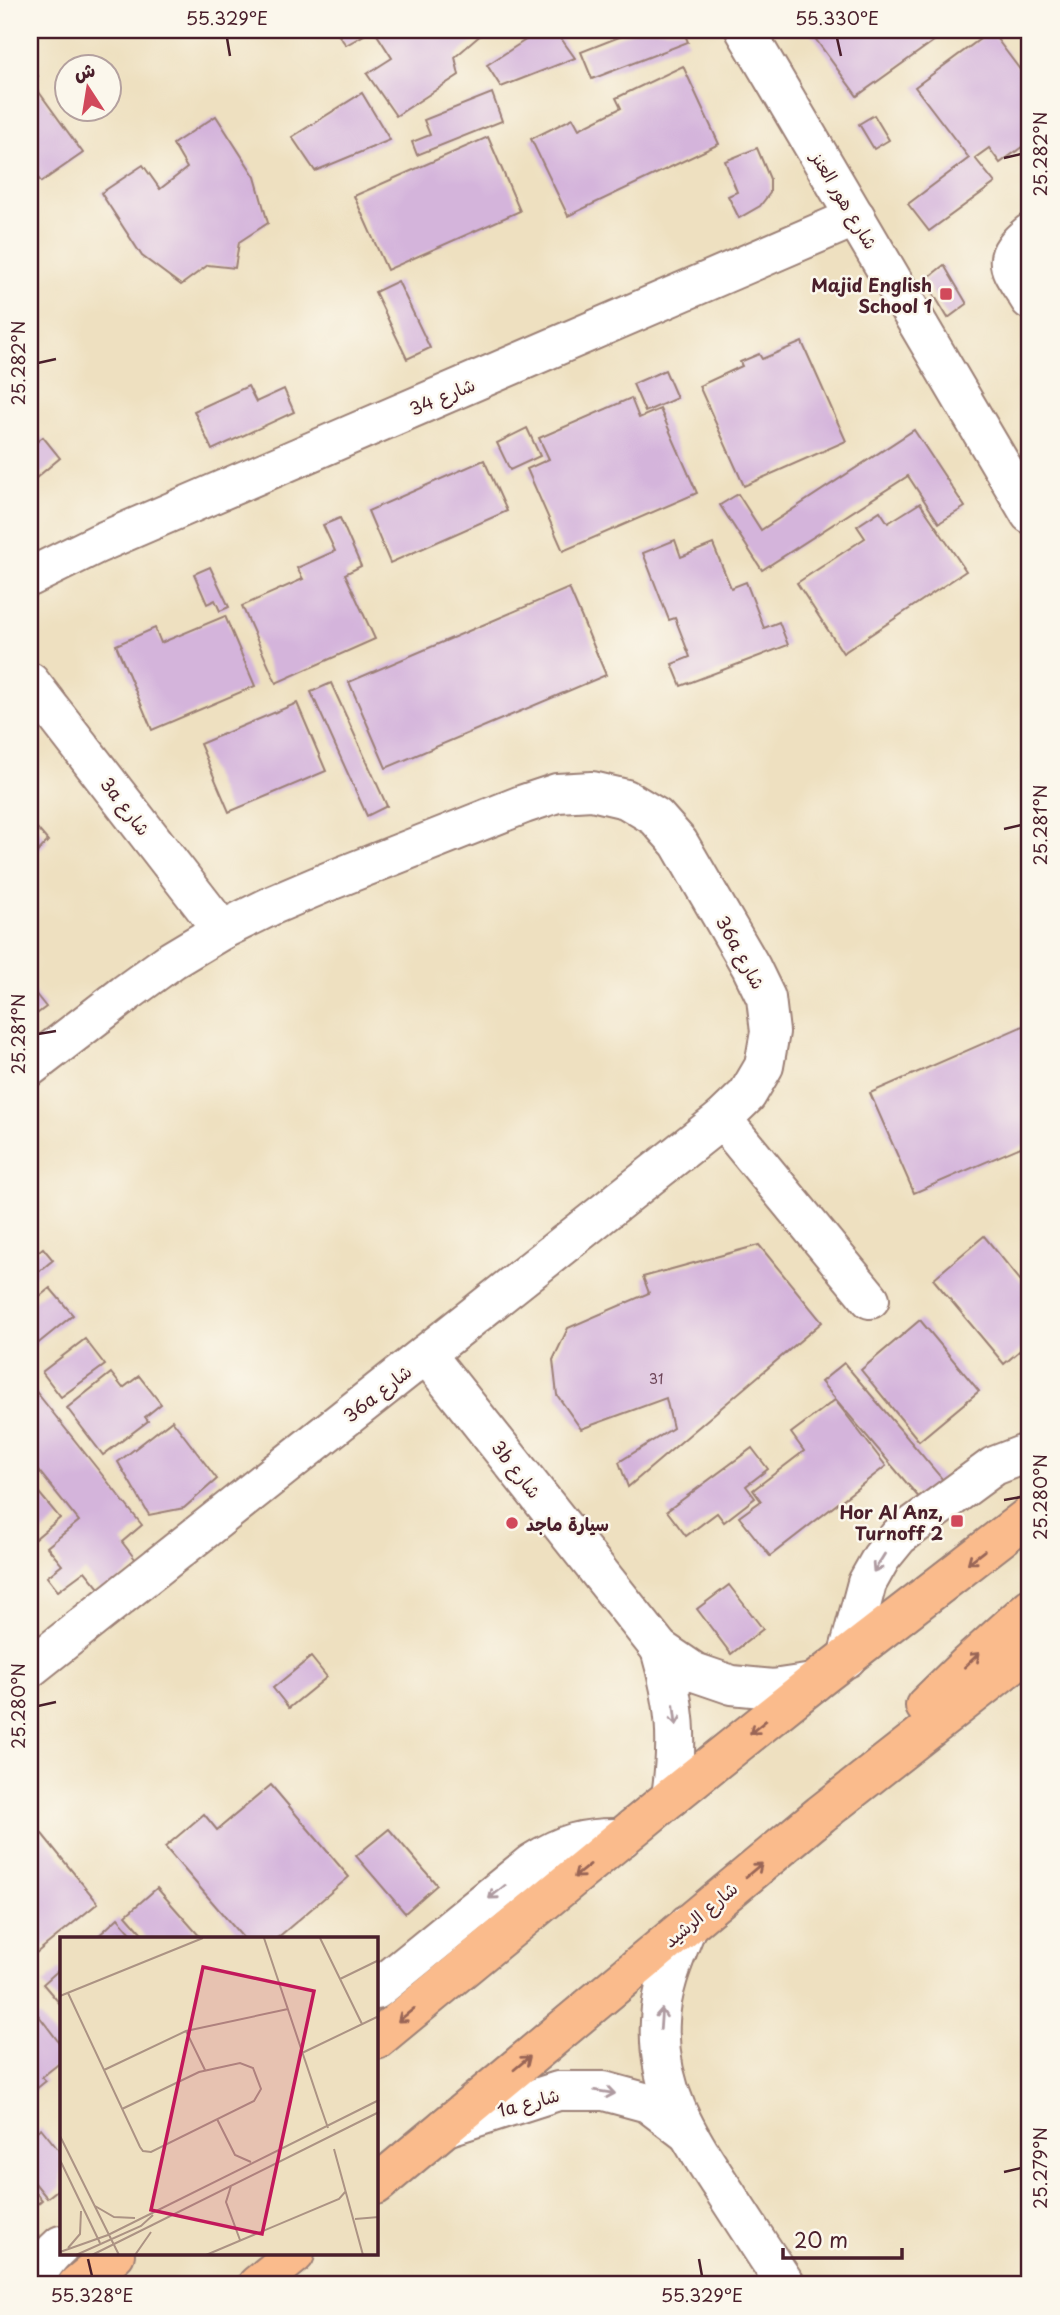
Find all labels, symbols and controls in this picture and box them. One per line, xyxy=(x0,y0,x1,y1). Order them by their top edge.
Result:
text: 55.329°E xyxy=(186,4,268,31)
text: 55.330°E xyxy=(795,4,879,31)
north arrow xyxy=(52,52,122,122)
text: ش xyxy=(71,55,97,86)
text: 25.282°N xyxy=(1026,112,1053,196)
street label: شارع هور العنز xyxy=(804,144,885,254)
place label: Majid English School 1 xyxy=(811,271,932,319)
marker: Majid English School 1 xyxy=(938,286,954,302)
text: 25.282°N xyxy=(4,321,31,405)
street label: شارع 34 xyxy=(405,370,479,422)
street label: 3a شارع xyxy=(95,771,157,841)
text: 25.281°N xyxy=(1026,784,1053,866)
street label: 36a شارع xyxy=(710,910,772,994)
text: 25.281°N xyxy=(4,993,31,1075)
street label: 36a شارع xyxy=(337,1358,417,1428)
house number: 31 xyxy=(649,1368,663,1389)
street label: 3b شارع xyxy=(486,1434,548,1504)
text: 25.280°N xyxy=(1026,1454,1053,1540)
place label: Hor Al Anz, Turnoff 2 xyxy=(839,1498,943,1546)
place label: سيارة ماجد xyxy=(526,1510,609,1537)
marker: Hor Al Anz, Turnoff 2 xyxy=(949,1513,965,1529)
marker: سيارة ماجد xyxy=(504,1515,520,1531)
one-way arrow xyxy=(967,1549,986,1564)
one-way arrow xyxy=(872,1553,886,1573)
one-way arrow xyxy=(963,1652,980,1669)
text: 25.280°N xyxy=(4,1663,31,1749)
one-way arrow xyxy=(668,1703,681,1726)
one-way arrow xyxy=(749,1719,768,1734)
one-way arrow xyxy=(744,1862,762,1878)
one-way arrow xyxy=(574,1863,592,1879)
street label: شارع الرشيد xyxy=(657,1875,743,1953)
one-way arrow xyxy=(488,1884,506,1900)
inset map xyxy=(60,1937,378,2256)
one-way arrow xyxy=(398,2008,416,2023)
one-way arrow xyxy=(655,2008,668,2031)
one-way arrow xyxy=(513,2055,531,2071)
street label: 1a شارع xyxy=(494,2081,562,2123)
one-way arrow xyxy=(593,2086,616,2099)
text: 25.279°N xyxy=(1026,2127,1053,2209)
scale bar xyxy=(783,2217,902,2261)
text: 20 m xyxy=(794,2223,848,2255)
text: 55.328°E xyxy=(51,2281,133,2308)
text: 55.329°E xyxy=(661,2281,743,2308)

